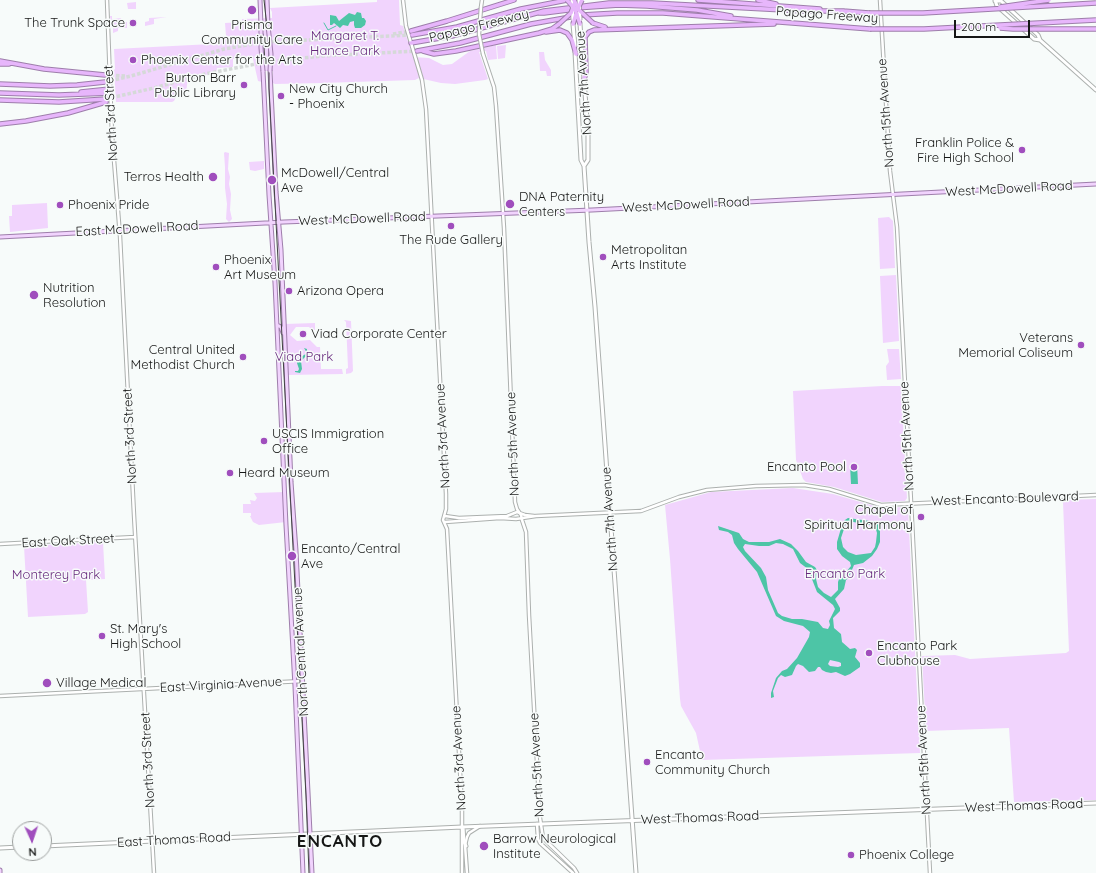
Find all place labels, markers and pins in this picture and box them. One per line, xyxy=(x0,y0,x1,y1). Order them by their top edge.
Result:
marker: Prisma Community Care xyxy=(246,4,258,16)
place label: The Trunk Space xyxy=(24,15,125,31)
place label: Prisma Community Care xyxy=(201,17,303,48)
marker: The Trunk Space xyxy=(128,18,138,28)
place label: Phoenix Center for the Arts xyxy=(141,52,303,68)
marker: Phoenix Center for the Arts xyxy=(128,55,138,65)
place label: Burton Barr Public Library xyxy=(154,70,236,101)
marker: Burton Barr Public Library xyxy=(239,80,249,90)
place label: New City Church - Phoenix xyxy=(289,81,388,112)
marker: New City Church - Phoenix xyxy=(276,91,286,101)
place label: Franklin Police & Fire High School xyxy=(915,135,1014,166)
marker: Franklin Police & Fire High School xyxy=(1017,145,1027,155)
place label: McDowell/Central Ave xyxy=(281,165,389,196)
place label: Terros Health xyxy=(124,169,204,185)
marker: Terros Health xyxy=(207,171,219,183)
marker: McDowell/Central Ave xyxy=(266,174,278,186)
place label: DNA Paternity Centers xyxy=(519,189,604,220)
place label: Phoenix Pride xyxy=(68,197,149,213)
marker: DNA Paternity Centers xyxy=(504,198,516,210)
marker: Phoenix Pride xyxy=(55,200,65,210)
marker: The Rude Gallery xyxy=(446,221,456,231)
place label: The Rude Gallery xyxy=(399,232,503,248)
place label: Metropolitan Arts Institute xyxy=(611,242,687,273)
place label: Phoenix Art Museum xyxy=(224,252,296,283)
marker: Metropolitan Arts Institute xyxy=(598,252,608,262)
marker: Phoenix Art Museum xyxy=(211,262,221,272)
place label: Nutrition Resolution xyxy=(43,280,106,311)
place label: Arizona Opera xyxy=(297,283,384,299)
marker: Arizona Opera xyxy=(284,286,294,296)
marker: Nutrition Resolution xyxy=(28,289,40,301)
place label: Viad Corporate Center xyxy=(311,326,447,342)
marker: Viad Corporate Center xyxy=(298,329,308,339)
place label: Veterans Memorial Coliseum xyxy=(958,330,1073,361)
marker: Veterans Memorial Coliseum xyxy=(1076,340,1086,350)
place label: Central United Methodist Church xyxy=(130,342,235,373)
marker: Central United Methodist Church xyxy=(238,352,248,362)
place label: USCIS Immigration Office xyxy=(272,426,384,457)
marker: USCIS Immigration Office xyxy=(259,436,269,446)
place label: Encanto Pool xyxy=(767,459,846,475)
marker: Encanto Pool xyxy=(849,462,859,472)
place label: Heard Museum xyxy=(238,465,330,481)
marker: Heard Museum xyxy=(225,468,235,478)
place label: Chapel of Spiritual Harmony xyxy=(804,502,913,533)
marker: Chapel of Spiritual Harmony xyxy=(916,512,926,522)
place label: Encanto/Central Ave xyxy=(301,541,400,572)
marker: Encanto/Central Ave xyxy=(286,550,298,562)
place label: St. Mary's High School xyxy=(110,621,181,652)
marker: St. Mary's High School xyxy=(97,631,107,641)
place label: Encanto Park Clubhouse xyxy=(877,638,957,669)
marker: Encanto Park Clubhouse xyxy=(864,648,874,658)
place label: Village Medical xyxy=(56,675,146,691)
marker: Village Medical xyxy=(41,677,53,689)
place label: Encanto Community Church xyxy=(655,747,770,778)
marker: Encanto Community Church xyxy=(642,757,652,767)
place label: Barrow Neurological Institute xyxy=(493,831,616,862)
marker: Barrow Neurological Institute xyxy=(478,840,490,852)
place label: Phoenix College xyxy=(859,847,954,863)
marker: Phoenix College xyxy=(846,850,856,860)

